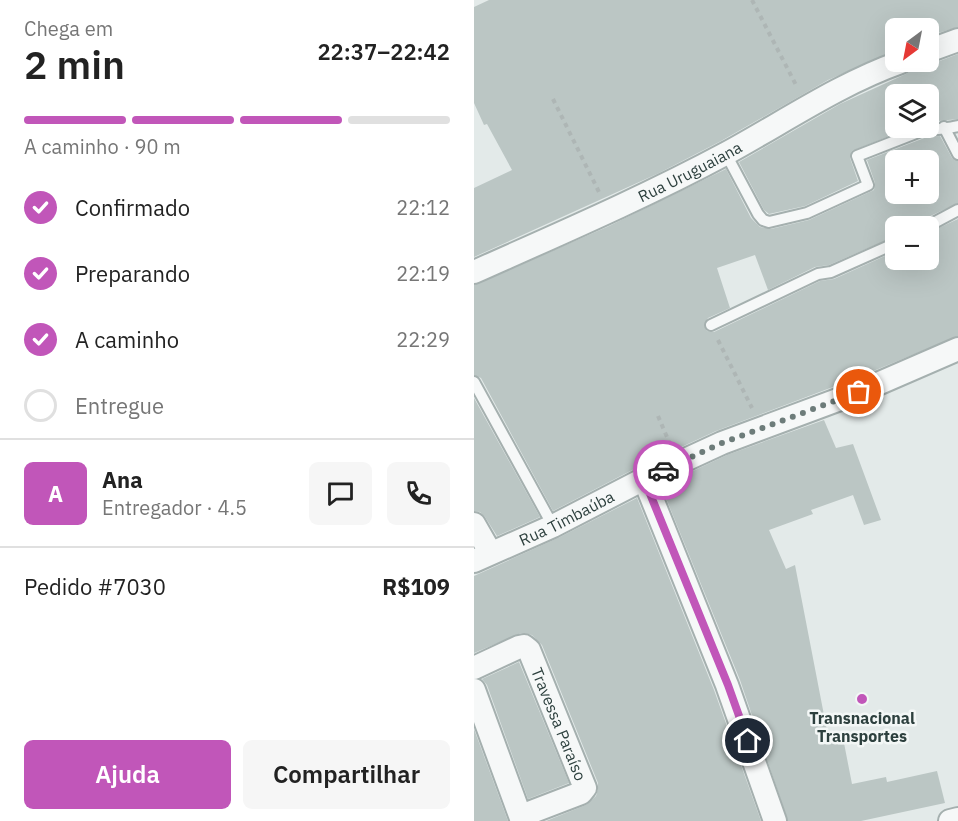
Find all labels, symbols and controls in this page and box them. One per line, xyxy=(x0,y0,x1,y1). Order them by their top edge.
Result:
text: Chega em xyxy=(24,15,113,42)
north arrow xyxy=(885,18,939,72)
map controls xyxy=(885,18,939,270)
text: 22:37–22:42 xyxy=(317,37,450,66)
text: 2 min xyxy=(24,39,125,90)
button: layers xyxy=(885,84,939,138)
text: A caminho · 90 m xyxy=(24,133,181,160)
street label: Rua Uruguaiana xyxy=(635,137,746,206)
button: + xyxy=(885,150,939,204)
icon: check xyxy=(24,191,57,224)
text: Confirmado xyxy=(75,193,190,222)
text: 22:12 xyxy=(396,194,450,221)
button: − xyxy=(885,216,939,270)
icon: check xyxy=(24,257,57,290)
text: Preparando xyxy=(75,259,190,288)
text: 22:19 xyxy=(396,260,450,287)
icon: check xyxy=(24,323,57,356)
text: A caminho xyxy=(75,325,179,354)
text: 22:29 xyxy=(396,326,450,353)
pin xyxy=(833,366,884,417)
icon: bag xyxy=(842,375,875,408)
text: Entregue xyxy=(75,391,164,420)
courier xyxy=(633,440,693,500)
icon: car xyxy=(647,454,680,487)
button: chat xyxy=(309,462,372,525)
button: phone xyxy=(387,462,450,525)
text: Ana xyxy=(102,465,143,494)
text: A xyxy=(48,479,63,508)
street label: Rua Timbaúba xyxy=(516,486,618,550)
text: Entregador · 4.5 xyxy=(102,494,247,521)
text: Pedido #7030 xyxy=(24,572,166,601)
text: R$109 xyxy=(382,572,450,601)
street label: Travessa Paraíso xyxy=(527,664,591,783)
marker: Transnacional Transportes xyxy=(855,692,869,706)
place label: Transnacional Transportes xyxy=(809,708,915,746)
pin xyxy=(722,715,773,766)
icon: home xyxy=(731,724,764,757)
button: Ajuda xyxy=(24,740,231,809)
button: Compartilhar xyxy=(243,740,450,809)

